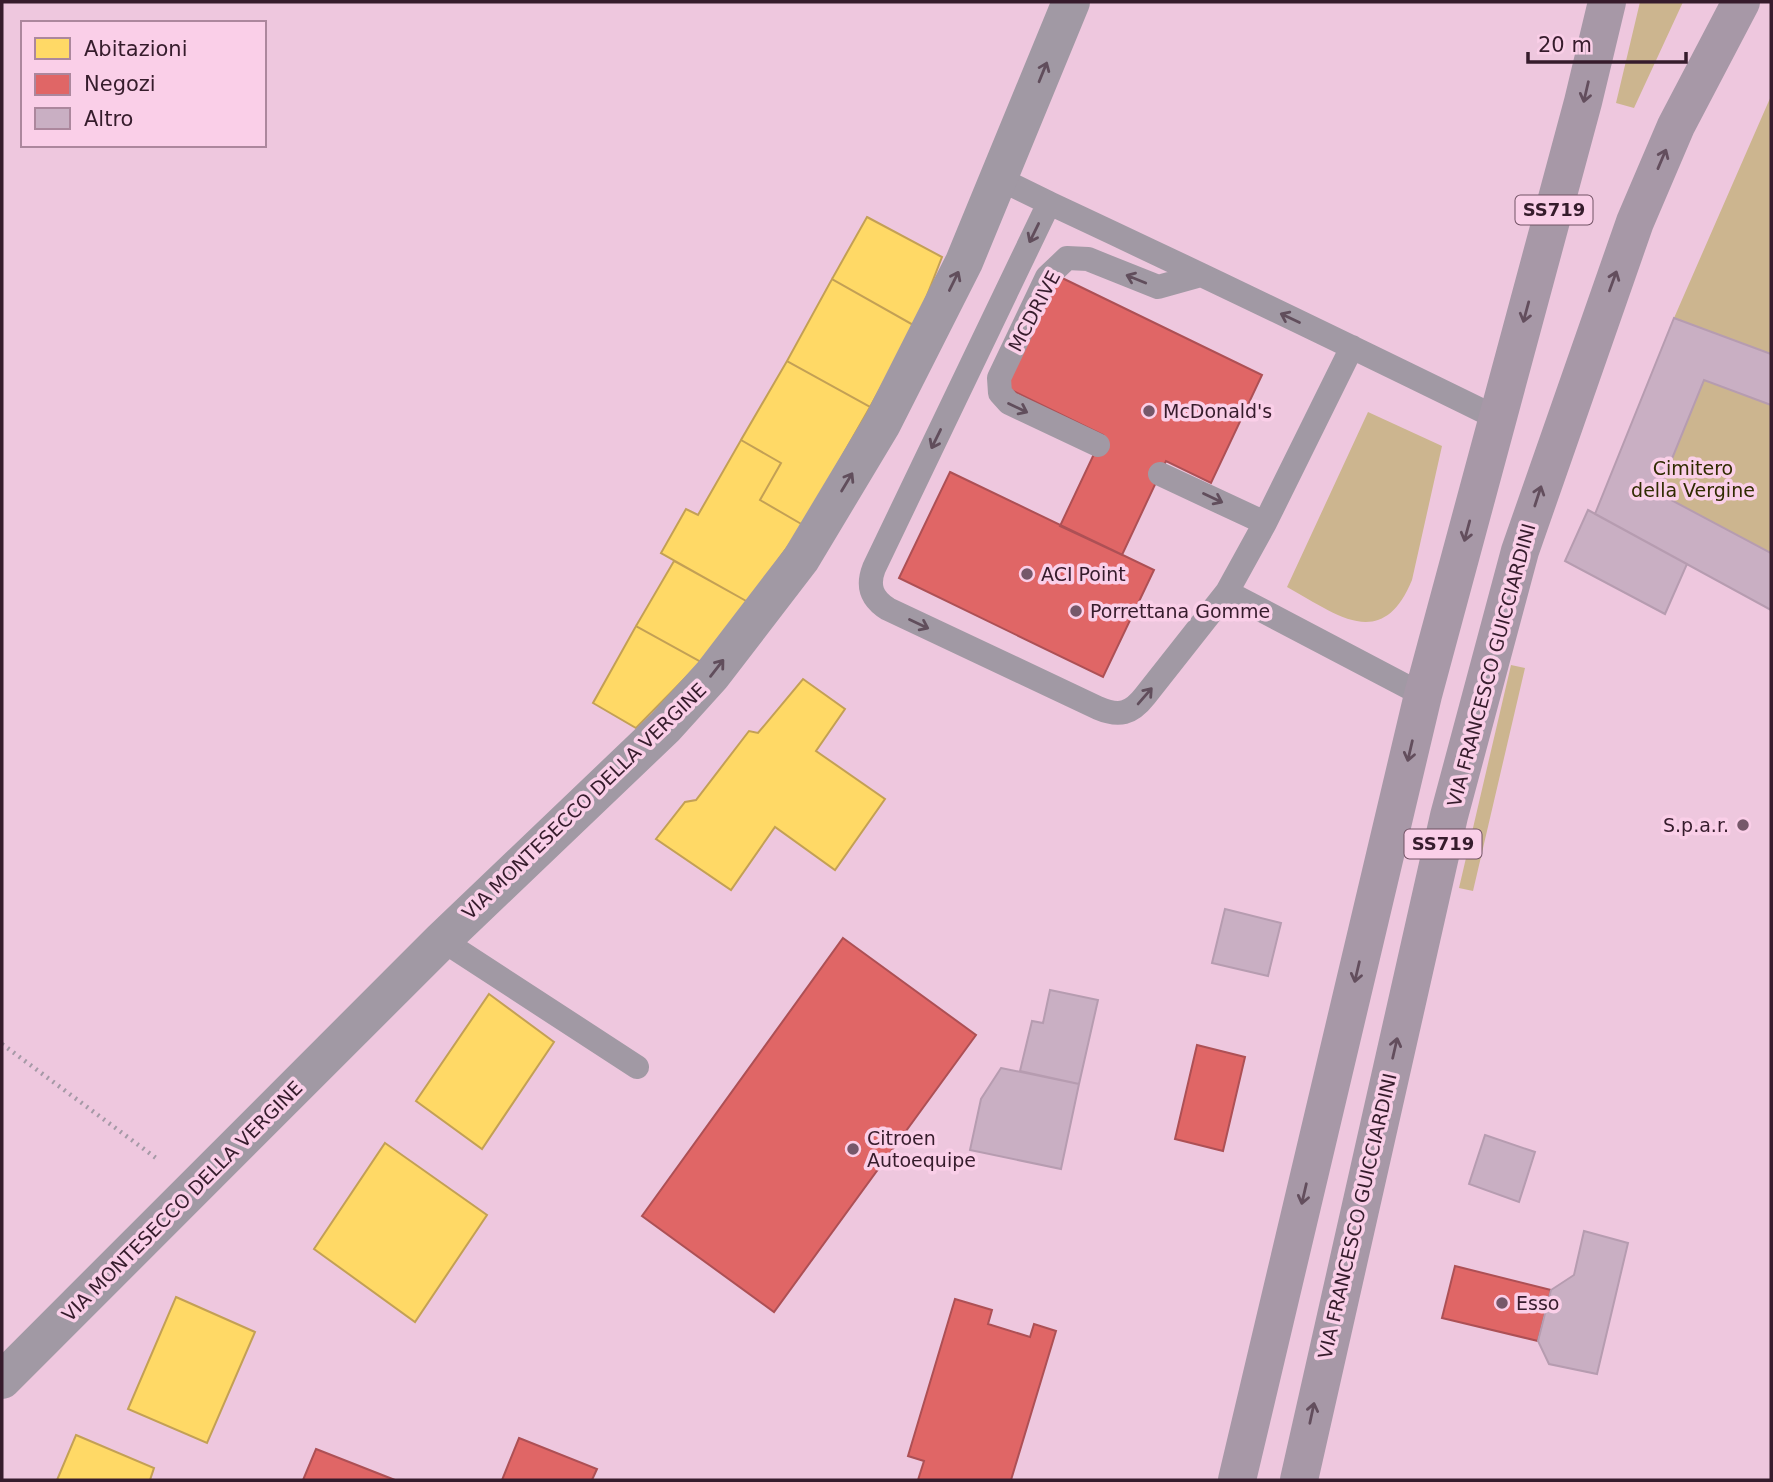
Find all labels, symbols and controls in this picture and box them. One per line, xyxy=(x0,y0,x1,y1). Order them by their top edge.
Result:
legend xyxy=(21,21,266,147)
scale bar xyxy=(1528,21,1686,65)
text: 20 m xyxy=(1538,33,1592,57)
text: Abitazioni xyxy=(84,37,187,61)
one-way arrow xyxy=(1037,61,1050,83)
text: Negozi xyxy=(84,72,156,96)
one-way arrow xyxy=(1578,80,1592,103)
text: Altro xyxy=(84,107,133,131)
one-way arrow xyxy=(1656,149,1669,171)
road number: SS719 xyxy=(1516,196,1592,224)
one-way arrow xyxy=(1027,222,1041,243)
street label: MCDRIVE xyxy=(1004,267,1064,355)
one-way arrow xyxy=(948,271,962,292)
one-way arrow xyxy=(1608,271,1620,293)
one-way arrow xyxy=(1125,272,1147,285)
one-way arrow xyxy=(1519,300,1532,322)
one-way arrow xyxy=(1280,311,1301,324)
place label: McDonald's xyxy=(1163,400,1272,422)
one-way arrow xyxy=(1007,401,1028,415)
marker: McDonald's xyxy=(1141,403,1157,419)
one-way arrow xyxy=(929,427,942,449)
park label: Cimitero della Vergine xyxy=(1631,457,1755,501)
one-way arrow xyxy=(840,472,854,492)
one-way arrow xyxy=(1532,485,1545,507)
one-way arrow xyxy=(1202,492,1223,506)
one-way arrow xyxy=(1460,519,1473,542)
street label: VIA FRANCESCO GUICCIARDINI xyxy=(1443,521,1539,809)
place label: ACI Point xyxy=(1041,563,1126,585)
marker: ACI Point xyxy=(1019,566,1035,582)
place label: Porrettana Gomme xyxy=(1090,600,1270,622)
marker: Porrettana Gomme xyxy=(1068,603,1084,619)
one-way arrow xyxy=(908,618,929,631)
one-way arrow xyxy=(710,660,725,678)
street label: VIA MONTESECCO DELLA VERGINE xyxy=(458,678,710,924)
one-way arrow xyxy=(1137,688,1153,706)
one-way arrow xyxy=(1402,739,1416,762)
place label: S.p.a.r. xyxy=(1663,814,1729,836)
marker: S.p.a.r. xyxy=(1735,817,1751,833)
road number: SS719 xyxy=(1404,830,1482,858)
one-way arrow xyxy=(1349,960,1363,983)
one-way arrow xyxy=(1389,1037,1403,1060)
street label: VIA FRANCESCO GUICCIARDINI xyxy=(1313,1071,1401,1361)
street label: VIA MONTESECCO DELLA VERGINE xyxy=(57,1076,307,1326)
place label: Citroen Autoequipe xyxy=(867,1127,976,1171)
marker: Citroen Autoequipe xyxy=(845,1141,861,1157)
one-way arrow xyxy=(1297,1182,1310,1204)
place label: Esso xyxy=(1516,1292,1559,1314)
marker: Esso xyxy=(1494,1295,1510,1311)
one-way arrow xyxy=(1306,1402,1320,1425)

